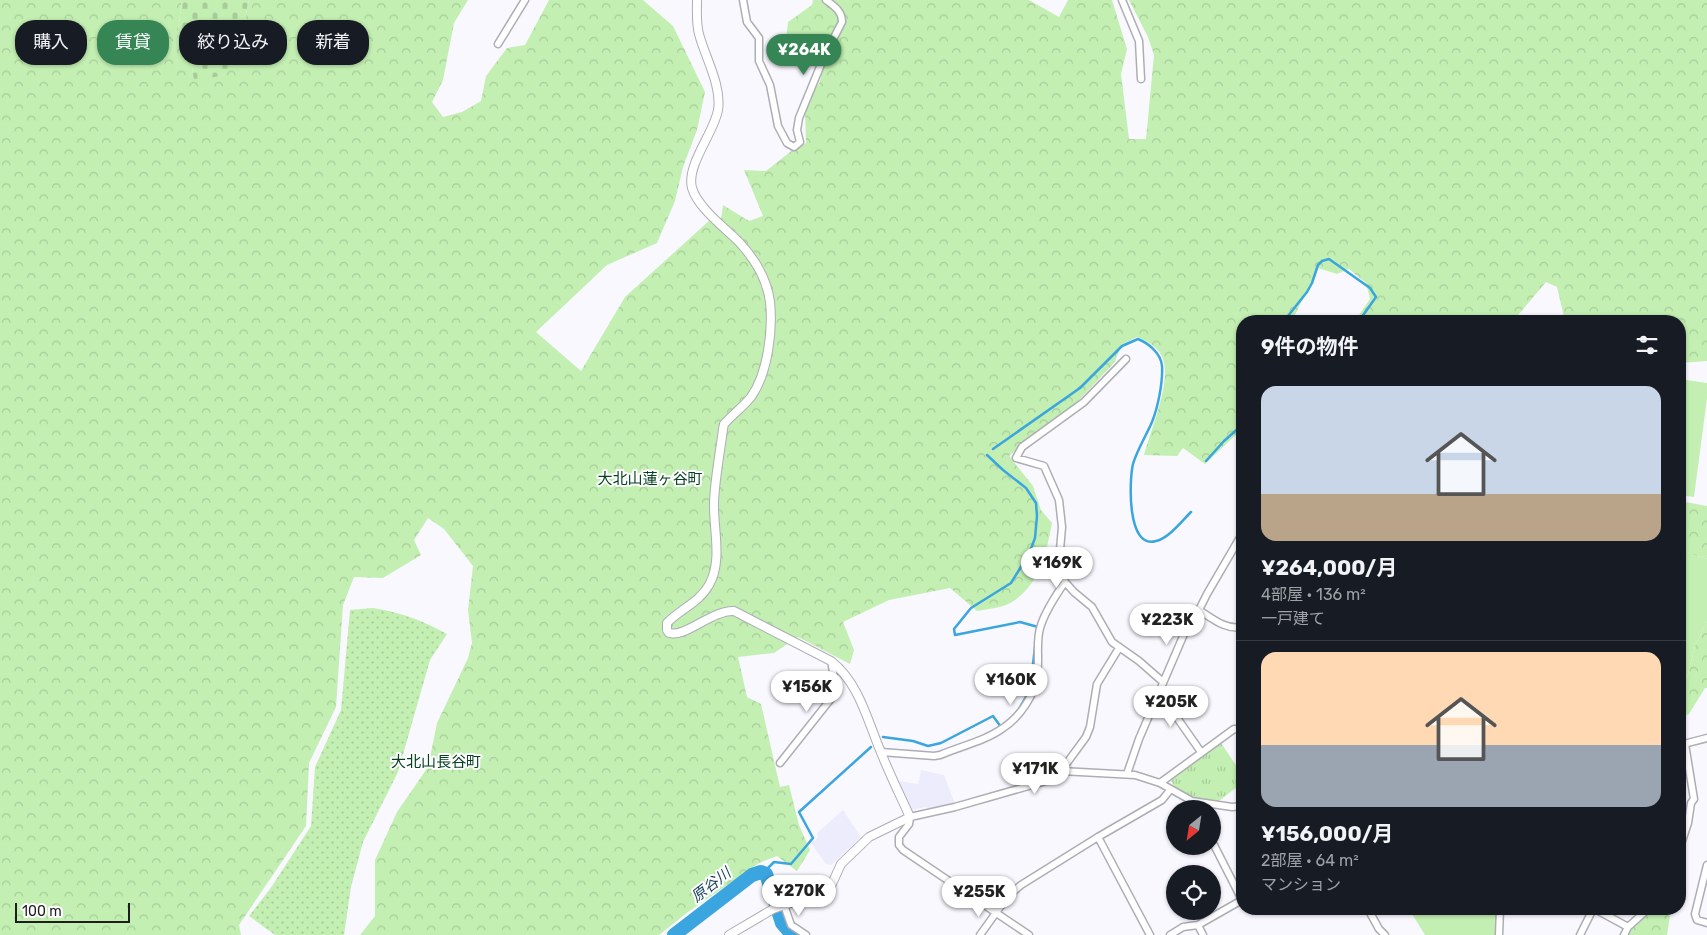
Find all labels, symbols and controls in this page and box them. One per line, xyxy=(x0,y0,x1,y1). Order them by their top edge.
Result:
chip: 購入 xyxy=(15,20,87,65)
chip: 賃貸 xyxy=(97,20,169,65)
chip: 絞り込み xyxy=(179,20,287,65)
chip: 新着 xyxy=(297,20,369,65)
pin: ¥264K xyxy=(769,34,839,76)
text: ¥264K xyxy=(777,40,831,59)
icon: filters xyxy=(1633,331,1661,359)
text: 9件の物件 xyxy=(1261,334,1358,359)
icon: home xyxy=(1416,419,1506,509)
district label: 大北山蓮ヶ谷町 xyxy=(597,470,703,488)
pin: ¥169K xyxy=(1022,546,1092,589)
text: ¥169K xyxy=(1032,553,1082,572)
text: ¥264,000/月 xyxy=(1261,555,1397,580)
text: 4部屋 · 136 m² xyxy=(1261,585,1366,604)
pin: ¥223K xyxy=(1132,604,1202,646)
text: 一戸建て xyxy=(1261,609,1325,628)
text: ¥223K xyxy=(1141,610,1193,629)
pin: ¥160K xyxy=(976,664,1046,706)
pin: ¥156K xyxy=(772,670,842,713)
text: ¥160K xyxy=(986,670,1036,689)
text: ¥156K xyxy=(782,677,832,696)
icon: home xyxy=(1416,684,1506,774)
pin: ¥205K xyxy=(1136,686,1206,728)
text: ¥205K xyxy=(1144,692,1198,711)
pin: ¥171K xyxy=(1000,752,1070,795)
district label: 大北山長谷町 xyxy=(391,753,481,771)
text: ¥171K xyxy=(1012,759,1058,778)
north arrow xyxy=(1166,800,1221,855)
map controls xyxy=(1166,800,1221,920)
text: ¥156,000/月 xyxy=(1261,821,1393,846)
text: 2部屋 · 64 m² xyxy=(1261,851,1359,870)
water label: 原谷川 xyxy=(688,863,736,906)
button: locate xyxy=(1166,865,1221,920)
pin: ¥270K xyxy=(764,874,834,917)
text: マンション xyxy=(1261,875,1341,894)
pin: ¥255K xyxy=(944,876,1014,918)
text: ¥270K xyxy=(773,881,825,900)
text: ¥255K xyxy=(953,882,1005,901)
scale bar xyxy=(15,900,130,923)
text: 100 m xyxy=(22,903,62,920)

